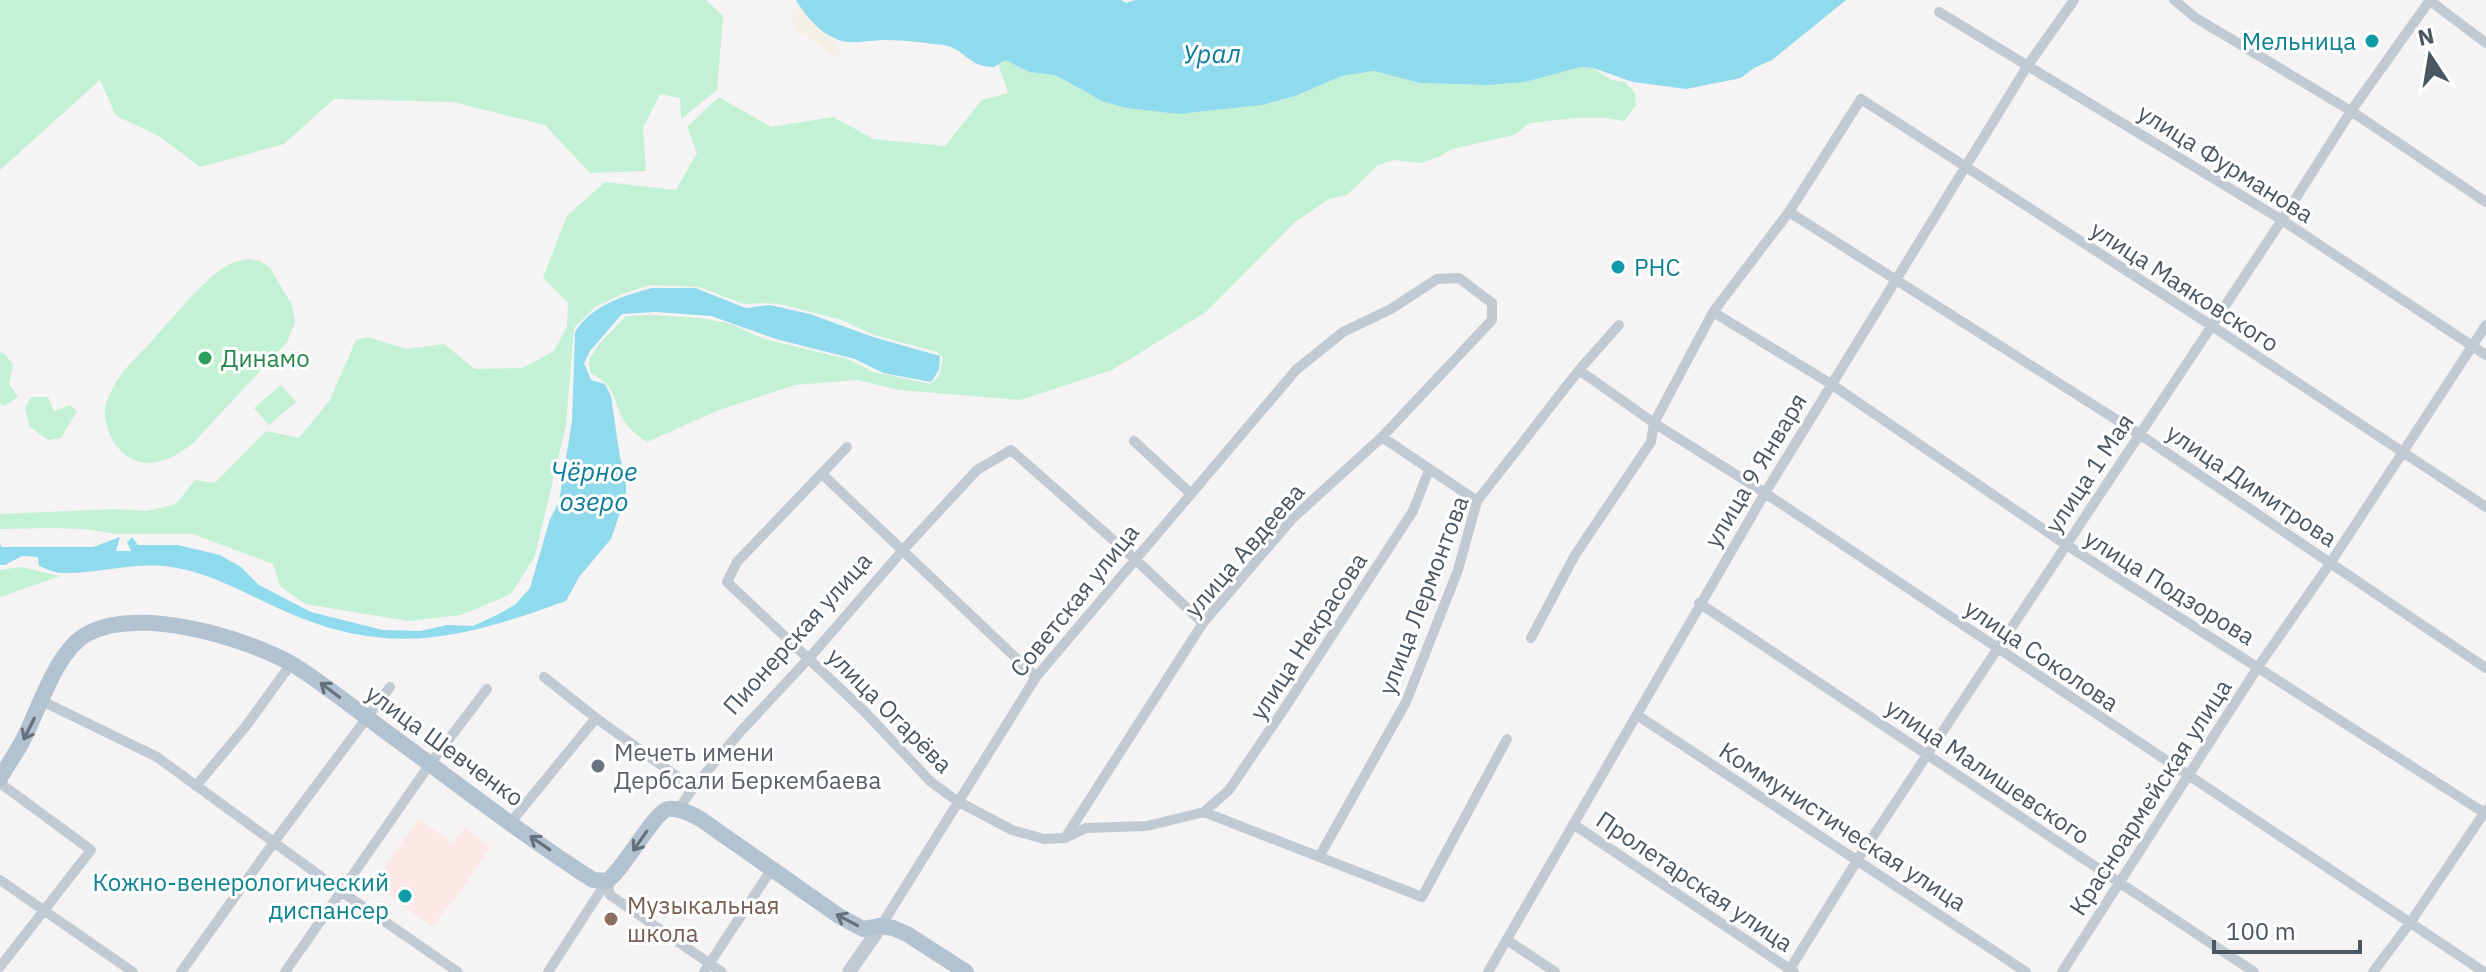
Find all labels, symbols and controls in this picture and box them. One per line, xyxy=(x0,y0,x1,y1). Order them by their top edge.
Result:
north arrow xyxy=(2390,16,2470,96)
text: N xyxy=(2415,20,2437,52)
place label: Мельница xyxy=(2242,25,2356,57)
marker: Мельница xyxy=(2363,32,2381,50)
water label: Урал xyxy=(1183,35,1241,71)
street label: улица Фурманова xyxy=(2132,96,2320,230)
street label: улица Маяковского xyxy=(2085,213,2285,359)
place label: РНС xyxy=(1634,251,1681,283)
marker: РНС xyxy=(1609,258,1627,276)
place label: Динамо xyxy=(221,342,310,374)
marker: Динамо xyxy=(196,349,214,367)
street label: улица 9 Января xyxy=(1696,387,1814,553)
street label: улица 1 Мая xyxy=(2037,407,2141,539)
street label: улица Димитрова xyxy=(2160,416,2344,554)
water label: Чёрное озеро xyxy=(551,454,637,518)
street label: улица Авдеева xyxy=(1177,476,1311,624)
street label: улица Лермонтова xyxy=(1370,491,1476,699)
street label: Советская улица xyxy=(1002,517,1146,683)
street label: улица Подзорова xyxy=(2079,522,2261,652)
street label: Пионерская улица xyxy=(715,545,879,721)
street label: улица Некрасова xyxy=(1242,546,1374,726)
street label: улица Соколова xyxy=(1959,591,2126,719)
street label: улица Огарёва xyxy=(820,640,960,780)
street label: Красноармейская улица xyxy=(2061,672,2239,921)
street label: улица Шевченко xyxy=(360,677,530,813)
one-way arrow xyxy=(320,682,342,698)
street label: улица Малишевского xyxy=(1880,691,2096,851)
one-way arrow xyxy=(21,716,36,740)
street label: Коммунистическая улица xyxy=(1713,734,1973,918)
place label: Мечеть имени Дербсали Беркембаева xyxy=(614,736,881,796)
marker: Мечеть имени Дербсали Беркембаева xyxy=(589,757,607,775)
street label: Пролетарская улица xyxy=(1590,803,1800,959)
one-way arrow xyxy=(632,829,648,851)
one-way arrow xyxy=(530,835,552,851)
place label: Кожно-венерологический диспансер xyxy=(93,866,389,926)
marker: Кожно-венерологический диспансер xyxy=(396,887,414,905)
place label: Музыкальная школа xyxy=(627,889,780,949)
scale bar xyxy=(2214,904,2360,954)
marker: Музыкальная школа xyxy=(602,910,620,928)
one-way arrow xyxy=(835,912,859,928)
text: 100 m xyxy=(2226,915,2296,947)

